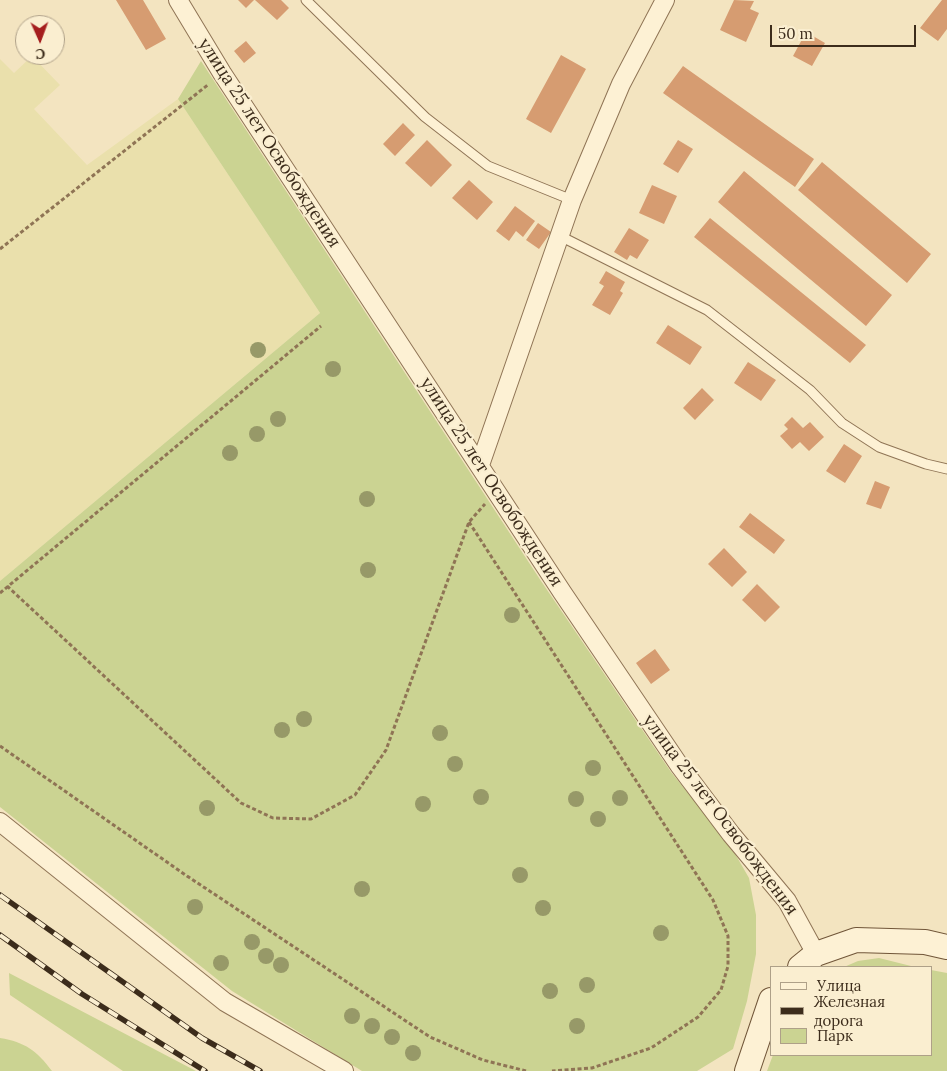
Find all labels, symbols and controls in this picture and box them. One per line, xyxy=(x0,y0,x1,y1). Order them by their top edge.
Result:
north arrow xyxy=(15,15,65,65)
scale bar xyxy=(772,15,918,47)
text: 50 m xyxy=(778,24,813,43)
street label: улица 25 лет Освобождения xyxy=(193,34,345,252)
text: С xyxy=(35,45,46,63)
street label: улица 25 лет Освобождения xyxy=(415,373,567,591)
street label: улица 25 лет Освобождения xyxy=(638,711,802,919)
legend xyxy=(770,966,932,1056)
text: Улица xyxy=(817,976,861,995)
text: Железная дорога xyxy=(814,992,885,1030)
text: Парк xyxy=(817,1026,853,1045)

